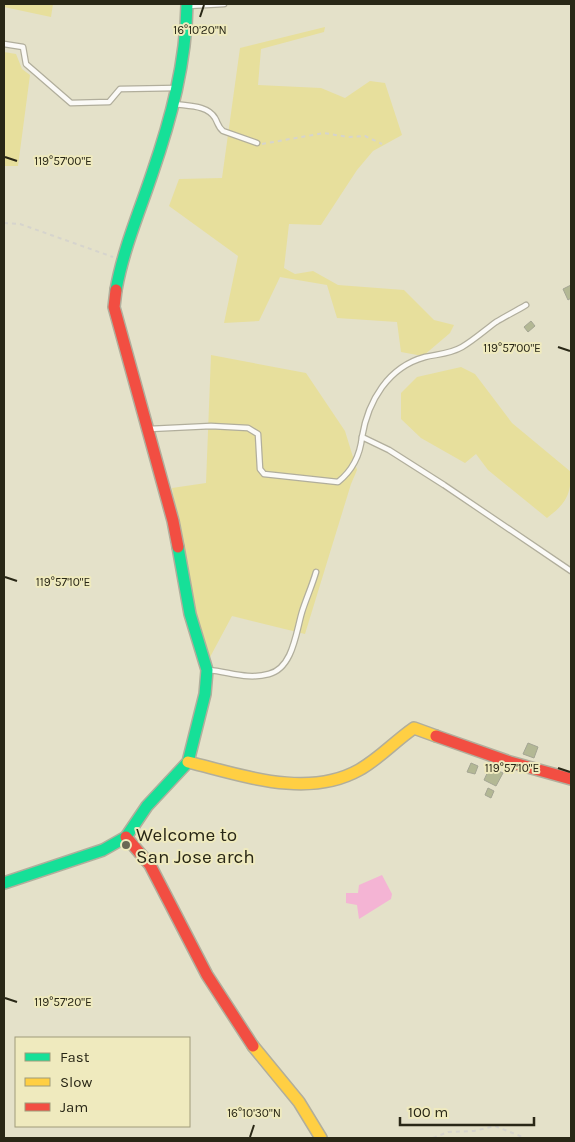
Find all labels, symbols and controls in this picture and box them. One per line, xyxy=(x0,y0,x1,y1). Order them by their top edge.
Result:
text: 16°10'20"N xyxy=(173,23,227,37)
text: 119°57'00"E xyxy=(34,154,92,168)
text: 119°57'00"E xyxy=(483,341,541,355)
text: 119°57'10"E xyxy=(36,575,90,589)
text: 119°57'10"E xyxy=(485,761,539,775)
place label: Welcome to San Jose arch xyxy=(136,824,255,868)
marker: Welcome to San Jose arch xyxy=(120,839,132,851)
text: 119°57'20"E xyxy=(34,995,92,1009)
legend xyxy=(15,1037,190,1127)
text: Fast xyxy=(60,1048,90,1066)
text: Slow xyxy=(60,1073,92,1091)
scale bar xyxy=(400,1094,534,1126)
text: Jam xyxy=(60,1098,88,1116)
text: 100 m xyxy=(408,1103,448,1121)
text: 16°10'30"N xyxy=(227,1106,281,1120)

